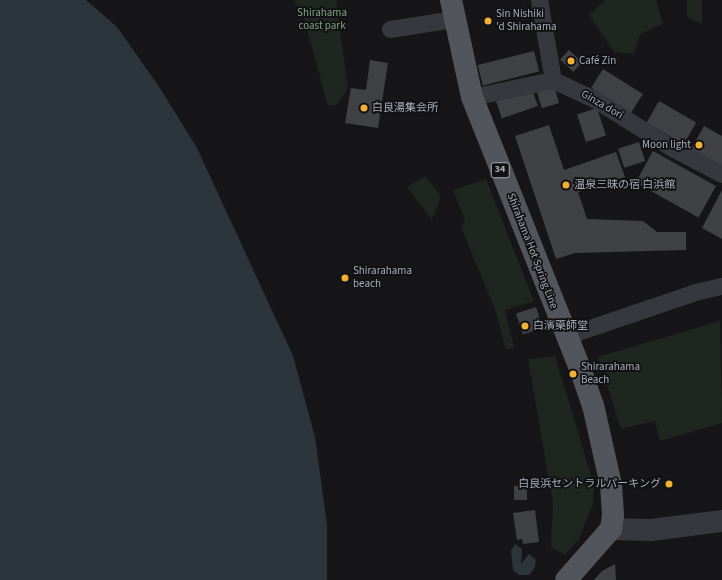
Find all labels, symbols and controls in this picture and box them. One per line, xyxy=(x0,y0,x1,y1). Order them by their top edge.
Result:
park label: Shirahama coast park xyxy=(297,7,347,33)
place label: Sin Nishiki 'd Shirahama xyxy=(496,8,557,34)
marker: Sin Nishiki 'd Shirahama xyxy=(483,16,493,26)
place label: Café Zin xyxy=(579,54,616,68)
marker: Café Zin xyxy=(566,56,576,66)
street label: Ginza dori xyxy=(579,88,625,122)
place label: 白良湯集会所 xyxy=(372,101,438,115)
marker: 白良湯集会所 xyxy=(359,103,369,113)
place label: Moon light xyxy=(642,138,691,152)
marker: Moon light xyxy=(694,140,704,150)
road number: 34 xyxy=(490,162,510,178)
place label: 温泉三昧の宿 白浜館 xyxy=(574,178,675,192)
marker: 温泉三昧の宿 白浜館 xyxy=(561,180,571,190)
street label: Shirahama Hot Spring Line xyxy=(504,191,560,311)
place label: Shirarahama beach xyxy=(353,265,412,291)
marker: Shirarahama beach xyxy=(340,273,350,283)
place label: 白濱藥師堂 xyxy=(533,319,588,333)
marker: 白濱藥師堂 xyxy=(520,321,530,331)
place label: Shirarahama Beach xyxy=(581,361,640,387)
marker: Shirarahama Beach xyxy=(568,369,578,379)
place label: 白良浜セントラルパーキング xyxy=(518,477,661,491)
marker: 白良浜セントラルパーキング xyxy=(664,479,674,489)

